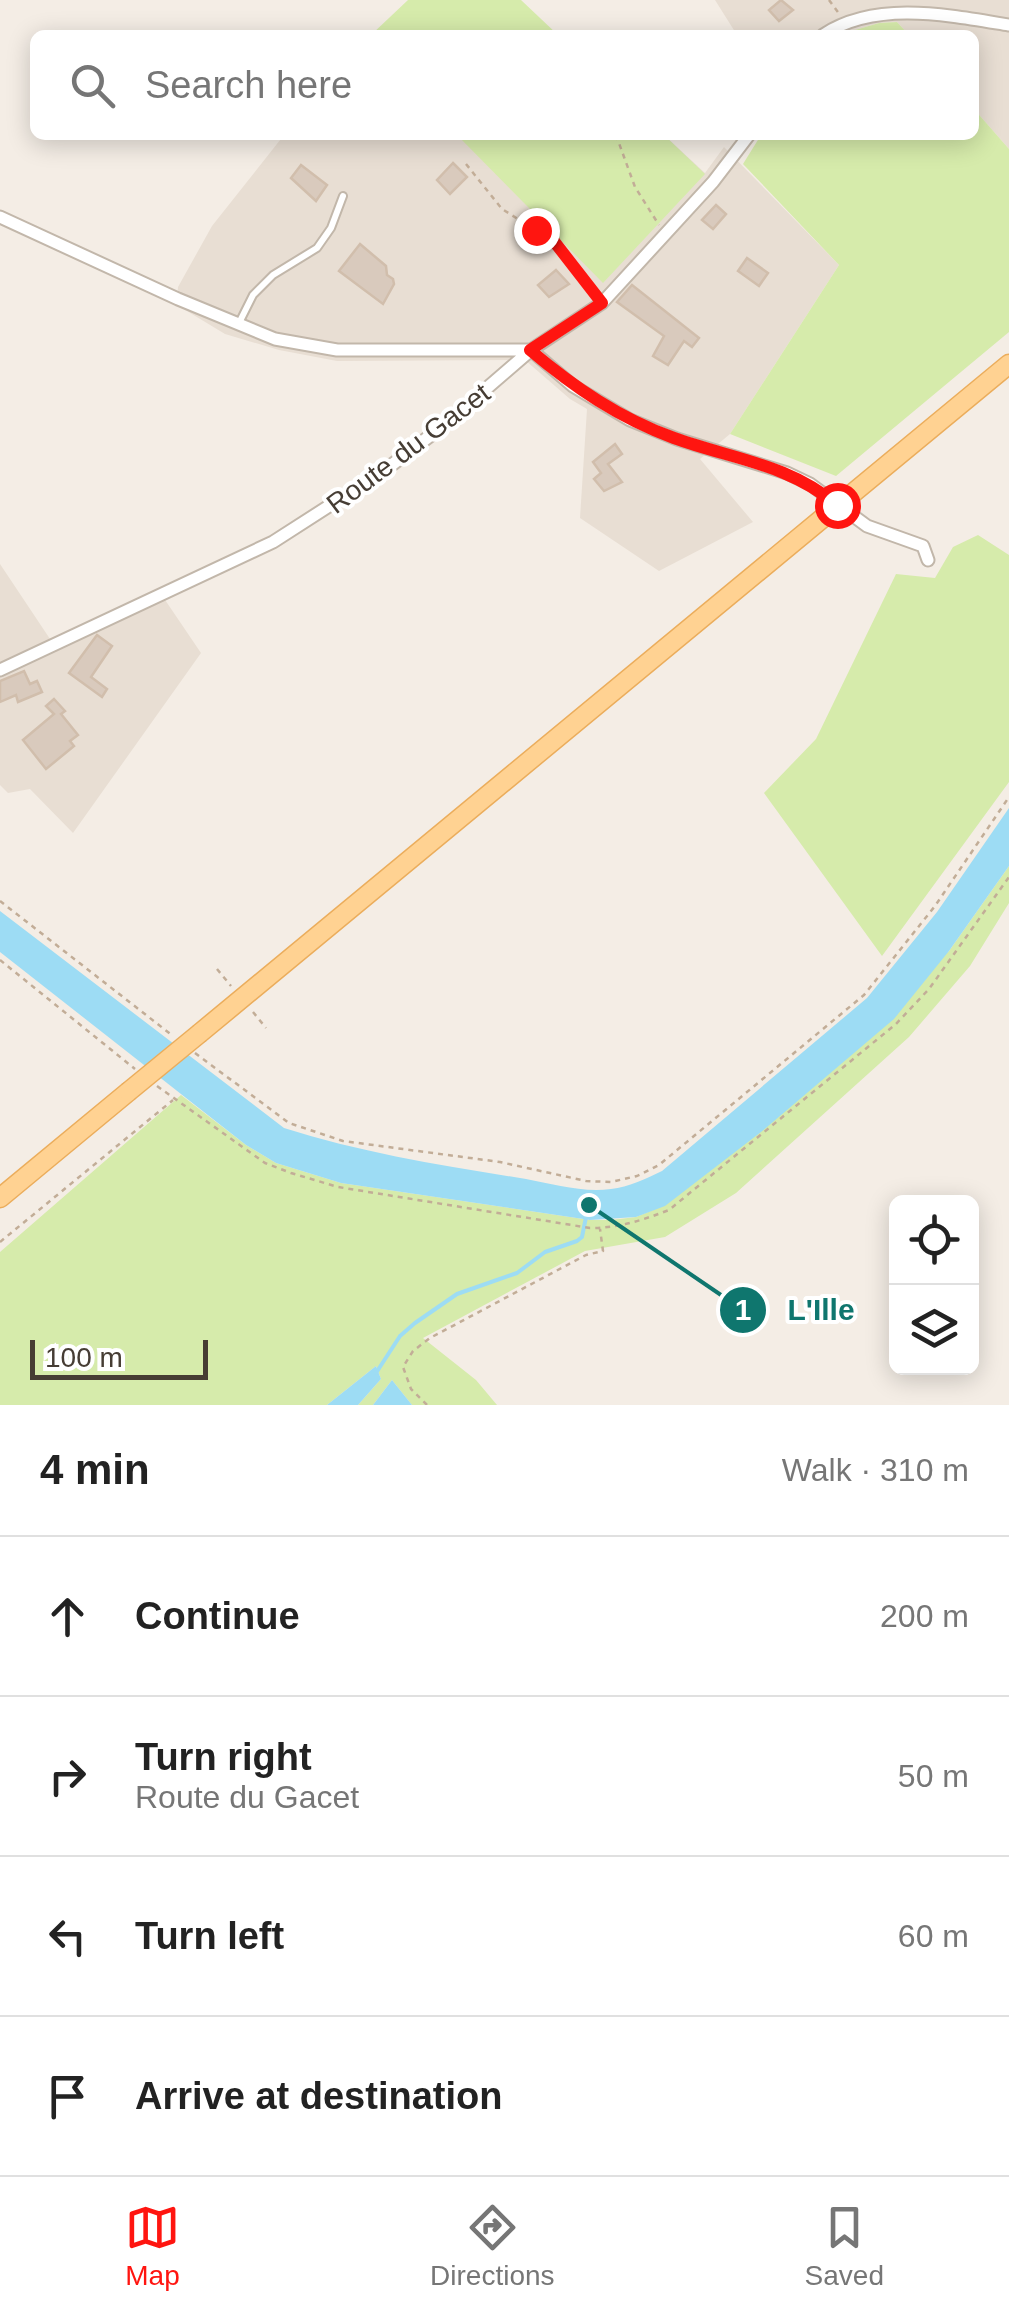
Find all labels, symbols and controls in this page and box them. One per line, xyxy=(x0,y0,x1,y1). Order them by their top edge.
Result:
search box xyxy=(30,30,979,140)
icon: search xyxy=(65,58,120,113)
text: Search here xyxy=(145,64,352,106)
route end xyxy=(514,208,560,254)
street label: Route du Gacet xyxy=(321,377,496,520)
route start xyxy=(815,483,861,529)
map controls xyxy=(889,1195,979,1375)
button: locate xyxy=(889,1195,979,1285)
callout: L'Ille xyxy=(718,1280,875,1340)
button: layers xyxy=(889,1285,979,1375)
text: 1 xyxy=(735,1293,751,1326)
text: L'Ille xyxy=(787,1293,855,1326)
scale bar xyxy=(30,1335,208,1380)
text: 100 m xyxy=(45,1342,123,1373)
text: 4 min xyxy=(40,1446,150,1493)
text: Walk · 310 m xyxy=(782,1452,969,1488)
icon: ahead xyxy=(40,1589,95,1644)
text: Continue xyxy=(135,1595,300,1637)
text: 200 m xyxy=(880,1598,969,1634)
text: Turn right xyxy=(135,1736,312,1778)
icon: right xyxy=(40,1749,95,1804)
text: 50 m xyxy=(898,1758,969,1794)
text: Route du Gacet xyxy=(135,1779,359,1815)
icon: left xyxy=(40,1909,95,1964)
text: Turn left xyxy=(135,1915,284,1957)
text: 60 m xyxy=(898,1918,969,1954)
icon: arrive xyxy=(40,2069,95,2124)
text: Arrive at destination xyxy=(135,2075,502,2117)
tab: Map xyxy=(125,2200,180,2292)
tab: Directions xyxy=(430,2200,555,2292)
tab: Saved xyxy=(805,2200,884,2292)

